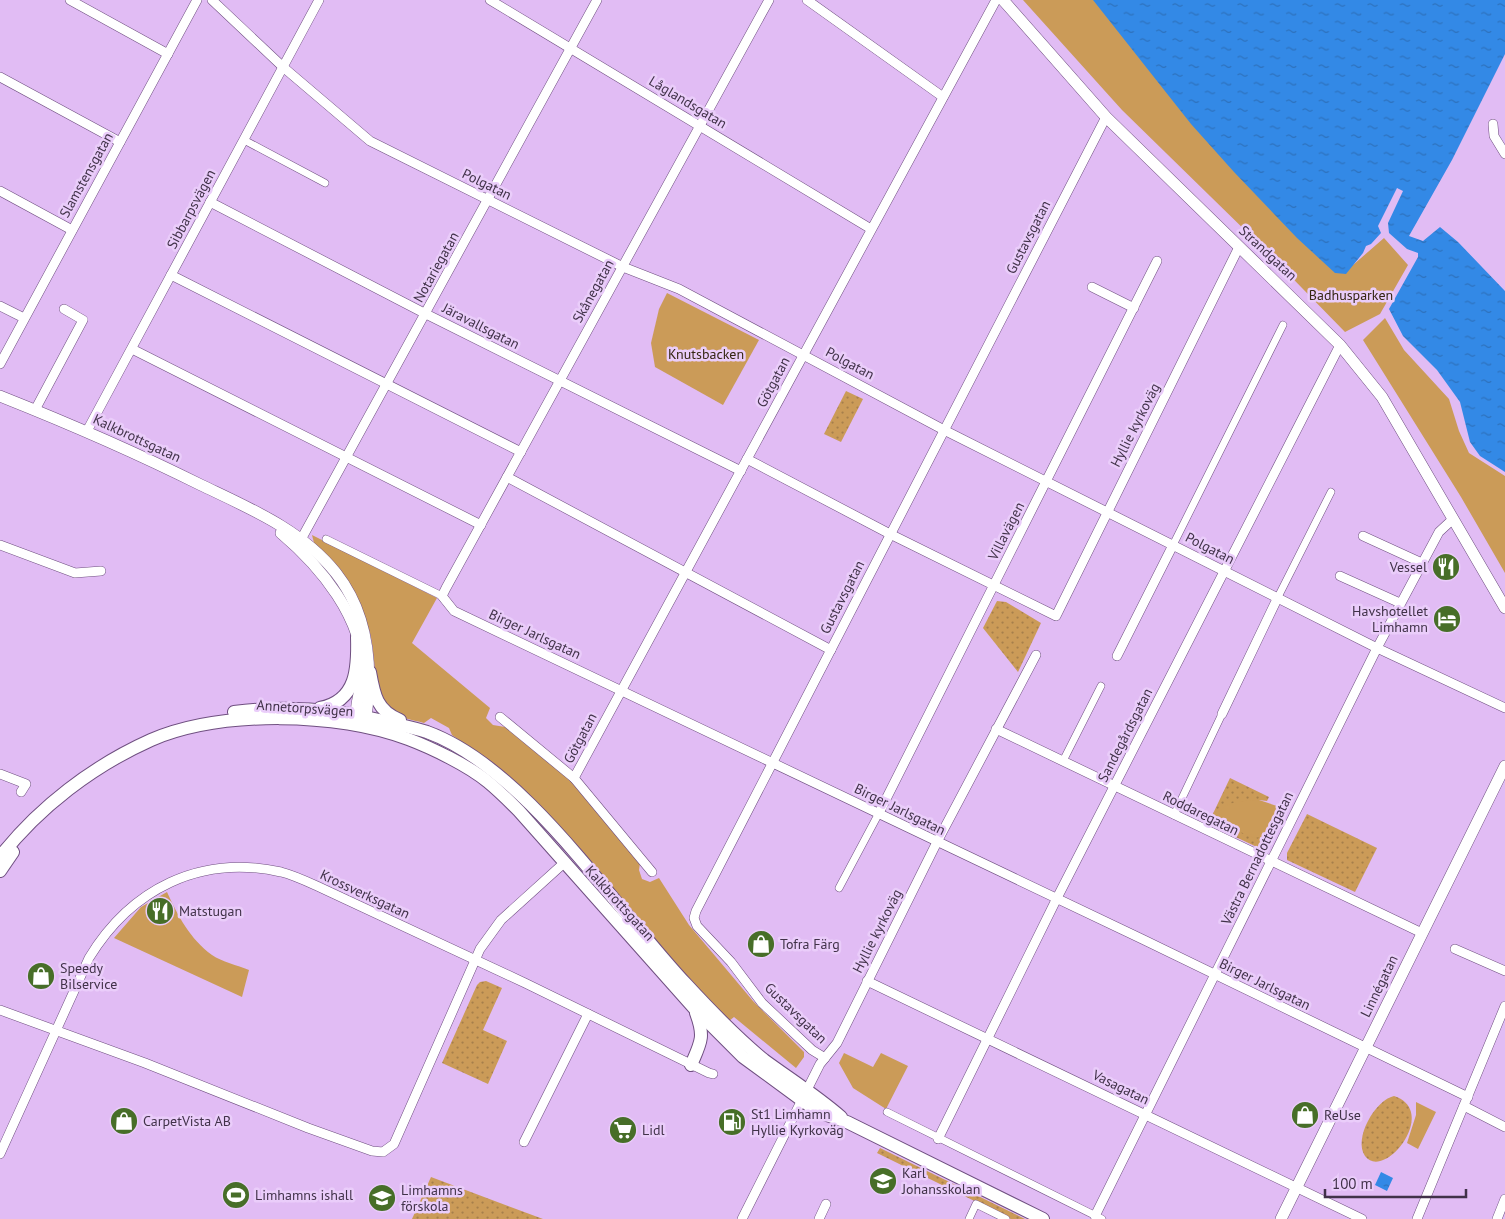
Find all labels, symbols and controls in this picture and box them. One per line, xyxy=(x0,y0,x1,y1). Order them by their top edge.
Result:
street label: Låglandsgatan xyxy=(646,72,730,132)
street label: Slamstensgatan xyxy=(55,129,117,221)
street label: Polgatan xyxy=(459,164,515,204)
street label: Sibbarpsvägen xyxy=(163,166,219,252)
street label: Gustavsgatan xyxy=(1002,197,1054,277)
street label: Strandgatan xyxy=(1235,222,1301,284)
street label: Notariegatan xyxy=(409,229,463,305)
street label: Skånegatan xyxy=(568,256,618,326)
park label: Badhusparken xyxy=(1309,286,1393,304)
street label: Järavallsgatan xyxy=(438,298,523,353)
street label: Polgatan xyxy=(822,343,878,383)
park label: Knutsbacken xyxy=(668,345,744,363)
street label: Götgatan xyxy=(752,354,794,410)
street label: Hyllie kyrkoväg xyxy=(1106,380,1164,470)
street label: Kalkbrottsgatan xyxy=(90,410,184,466)
street label: Villavägen xyxy=(983,499,1028,564)
street label: Polgatan xyxy=(1182,528,1238,568)
restaurant icon: Vessel xyxy=(1431,552,1461,582)
street label: Gustavsgatan xyxy=(816,557,868,637)
place label: Vessel xyxy=(1389,558,1427,576)
place label: Havshotellet Limhamn xyxy=(1352,602,1428,636)
hotel icon: Havshotellet Limhamn xyxy=(1432,604,1462,634)
street label: Birger Jarlsgatan xyxy=(486,605,584,663)
street label: Sandegårdsgatan xyxy=(1094,685,1156,785)
street label: Annetorpsvägen xyxy=(256,696,354,720)
street label: Götgatan xyxy=(559,710,601,766)
street label: Birger Jarlsgatan xyxy=(851,779,949,839)
street label: Roddaregatan xyxy=(1160,787,1242,839)
street label: Västra Bernadottesgatan xyxy=(1216,788,1297,929)
street label: Kalkbrottsgatan xyxy=(582,862,658,944)
street label: Krossverksgatan xyxy=(317,865,413,923)
street label: Hyllie kyrkoväg xyxy=(848,886,906,976)
restaurant icon: Matstugan xyxy=(145,896,175,926)
place label: Matstugan xyxy=(179,902,242,920)
shop icon: Tofra Färg xyxy=(746,929,776,959)
place label: Tofra Färg xyxy=(780,935,840,953)
street label: Linnégatan xyxy=(1356,952,1402,1020)
street label: Birger Jarlsgatan xyxy=(1216,954,1314,1014)
place label: Speedy Bilservice xyxy=(60,959,117,993)
shop icon: Speedy Bilservice xyxy=(26,961,56,991)
street label: Gustavsgatan xyxy=(761,979,831,1047)
street label: Vasagatan xyxy=(1089,1065,1152,1108)
shop icon: ReUse xyxy=(1290,1100,1320,1130)
place label: St1 Limhamn Hyllie Kyrkoväg xyxy=(751,1105,844,1139)
shop icon: CarpetVista AB xyxy=(109,1106,139,1136)
place label: ReUse xyxy=(1324,1106,1361,1124)
fuel station icon: St1 Limhamn Hyllie Kyrkoväg xyxy=(717,1107,747,1137)
place label: CarpetVista AB xyxy=(143,1112,231,1130)
supermarket icon: Lidl xyxy=(608,1115,638,1145)
place label: Lidl xyxy=(642,1121,665,1139)
place label: Karl Johansskolan xyxy=(901,1164,980,1198)
school or university icon: Karl Johansskolan xyxy=(868,1166,898,1196)
scale bar xyxy=(1325,1166,1466,1198)
text: 100 m xyxy=(1332,1174,1373,1193)
sports icon: Limhamns ishall xyxy=(221,1180,251,1210)
place label: Limhamns förskola xyxy=(401,1181,463,1215)
school or university icon: Limhamns förskola xyxy=(367,1183,397,1213)
place label: Limhamns ishall xyxy=(255,1186,353,1204)

